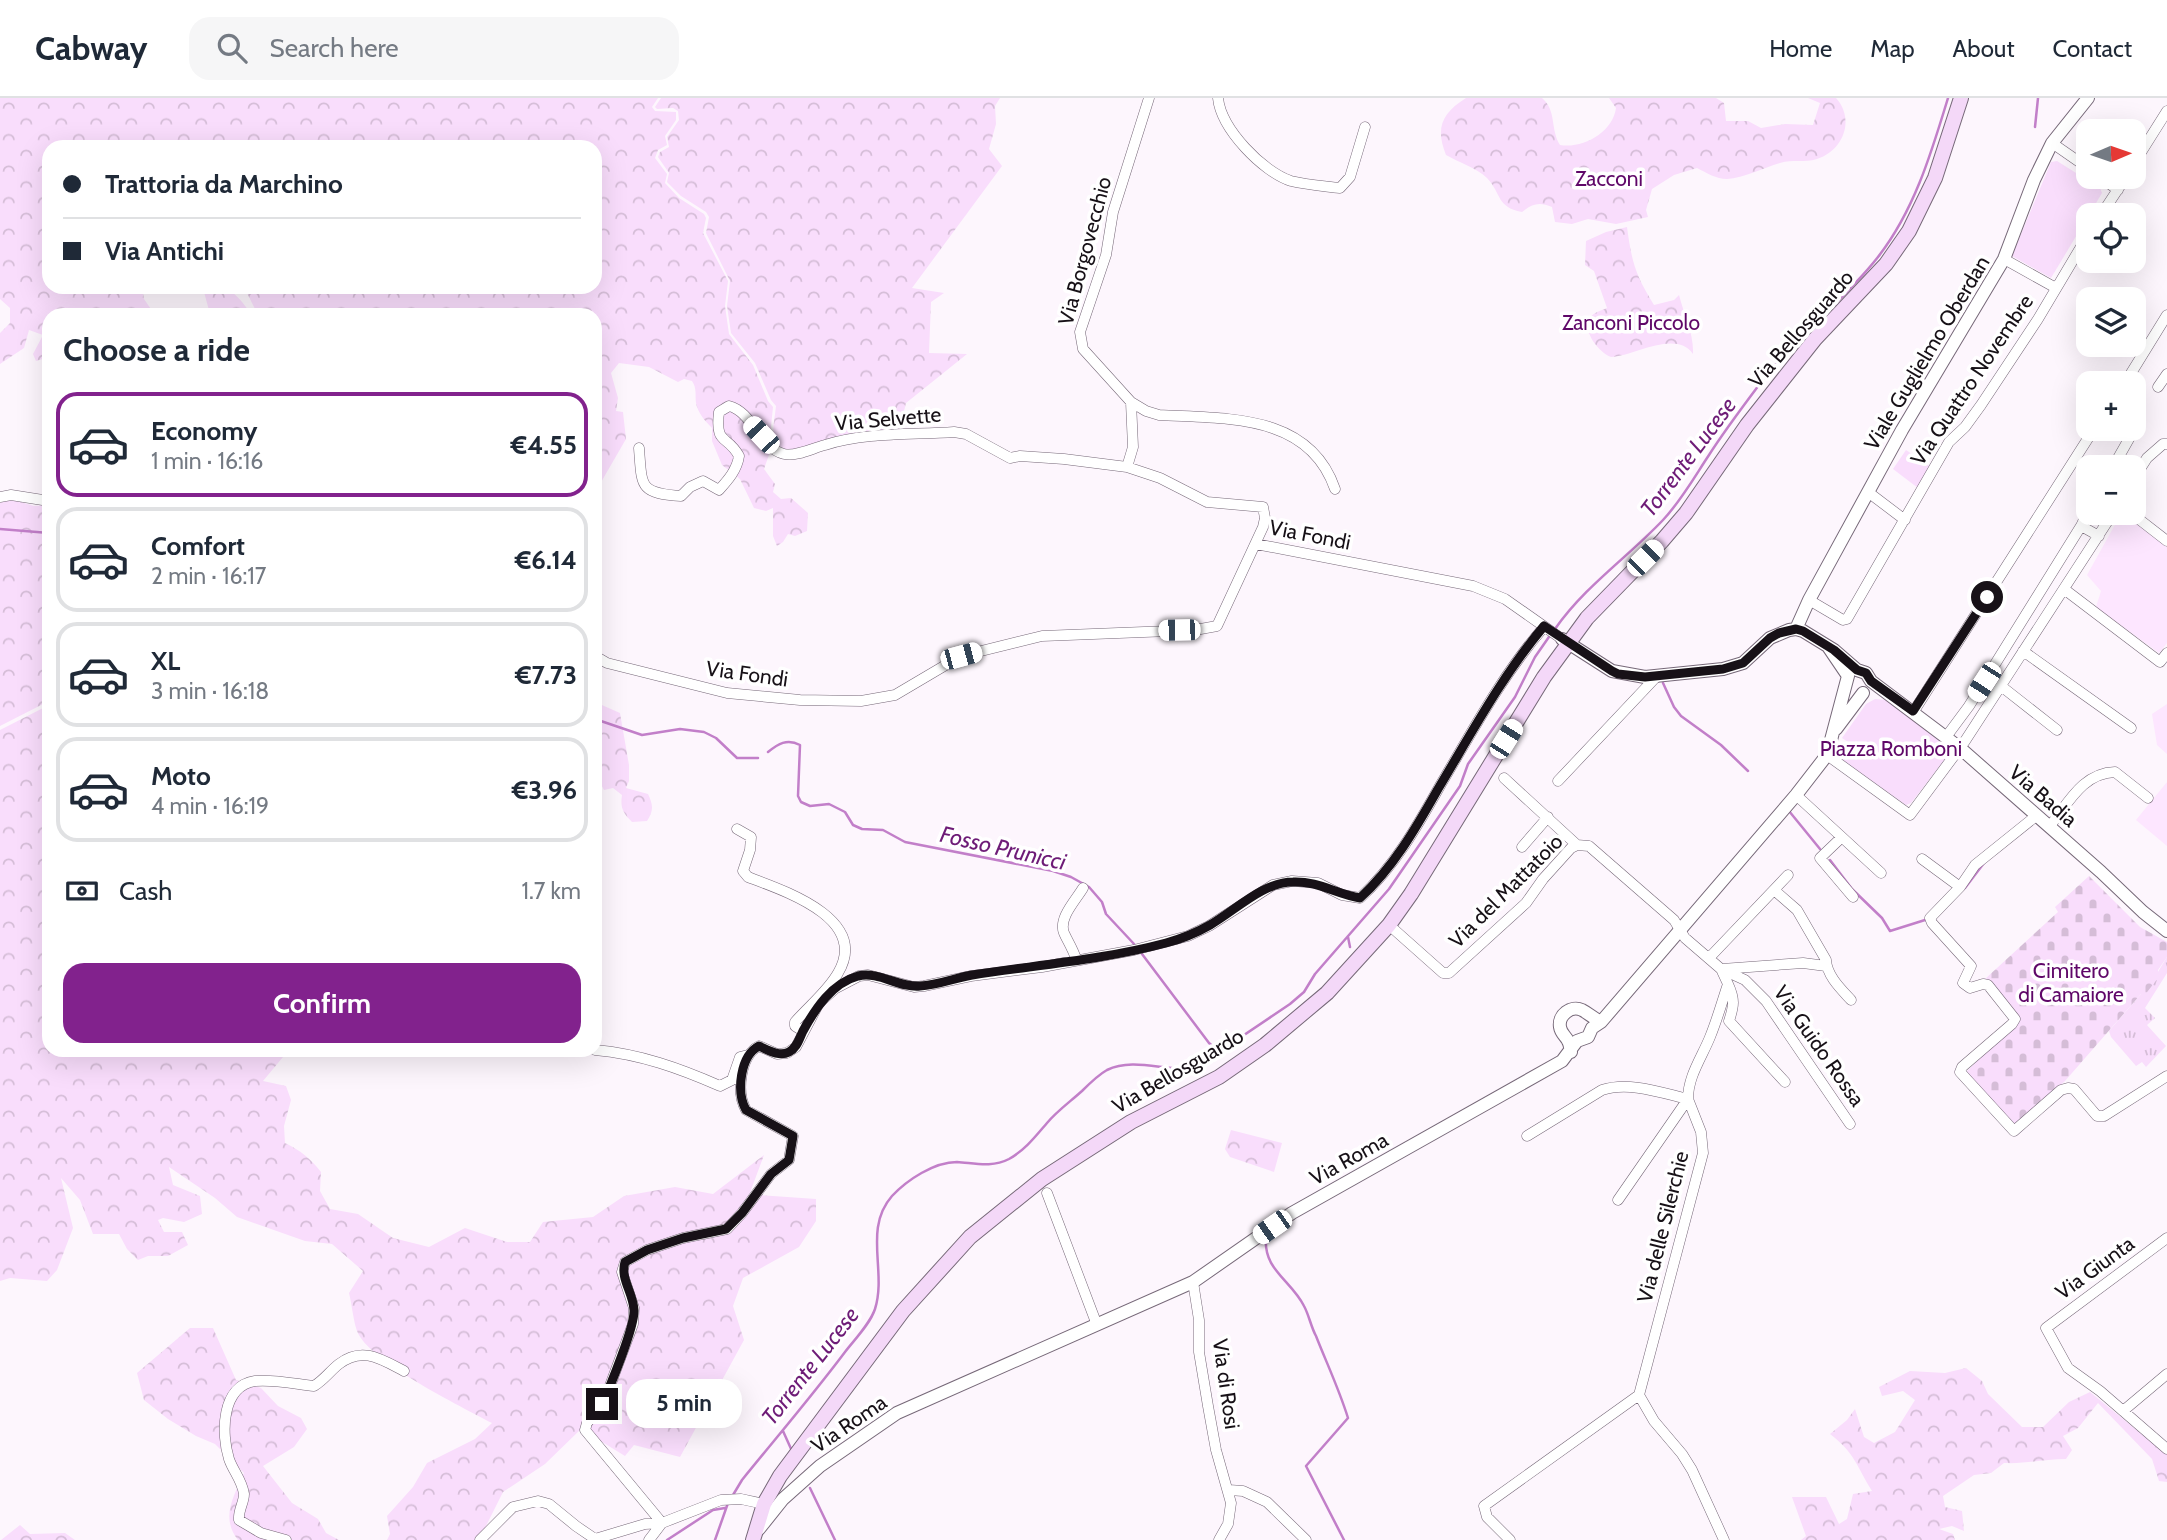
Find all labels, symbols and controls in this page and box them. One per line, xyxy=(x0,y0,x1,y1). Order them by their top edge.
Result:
search box xyxy=(189,17,679,80)
text: Cabway xyxy=(35,28,147,68)
icon: search xyxy=(213,29,251,67)
text: Search here xyxy=(269,32,399,64)
text: Home xyxy=(1769,34,1832,63)
text: Map xyxy=(1870,34,1915,63)
text: About xyxy=(1953,34,2015,63)
text: Contact xyxy=(2053,34,2132,63)
north arrow xyxy=(2076,119,2146,189)
map controls xyxy=(2076,119,2146,525)
park label: Zacconi xyxy=(1575,166,1643,191)
text: Trattoria da Marchino xyxy=(105,168,343,200)
street label: Via Borgovecchio xyxy=(1053,174,1116,328)
button: locate xyxy=(2076,203,2146,273)
text: Via Antichi xyxy=(105,235,224,267)
street label: Viale Guglielmo Oberdan xyxy=(1859,251,1994,454)
street label: Via Bellosguardo xyxy=(1743,265,1858,393)
button: layers xyxy=(2076,287,2146,357)
street label: Via Quattro Novembre xyxy=(1905,289,2038,470)
park label: Zanconi Piccolo xyxy=(1562,310,1700,335)
text: Choose a ride xyxy=(63,330,250,369)
button: + xyxy=(2076,371,2146,441)
water label: Torrente Lucese xyxy=(1634,392,1742,522)
street label: Via Selvette xyxy=(834,401,942,436)
car xyxy=(739,412,784,458)
icon: car xyxy=(67,413,130,476)
text: Economy xyxy=(151,415,257,447)
text: €4.55 xyxy=(510,429,577,461)
text: 1 min · 16:16 xyxy=(151,447,263,475)
button: − xyxy=(2076,455,2146,525)
street label: Via Fondi xyxy=(1267,514,1353,555)
icon: car xyxy=(67,528,130,591)
text: Comfort xyxy=(151,530,245,562)
car xyxy=(1623,536,1668,580)
text: €6.14 xyxy=(515,544,577,576)
text: 2 min · 16:17 xyxy=(151,562,266,590)
route start xyxy=(1971,581,2003,613)
car xyxy=(1158,619,1201,641)
car xyxy=(938,640,985,672)
icon: car xyxy=(67,643,130,706)
text: XL xyxy=(151,645,180,677)
street label: Via Fondi xyxy=(705,655,790,692)
text: €7.73 xyxy=(515,659,577,691)
car xyxy=(1964,659,2005,705)
text: 3 min · 16:18 xyxy=(151,677,269,705)
car xyxy=(1486,716,1527,762)
park label: Piazza Romboni xyxy=(1820,736,1962,761)
icon: car xyxy=(67,758,130,821)
street label: Via Badia xyxy=(2004,759,2082,832)
text: Moto xyxy=(151,760,211,792)
text: €3.96 xyxy=(512,774,577,806)
text: 4 min · 16:19 xyxy=(151,792,269,820)
water label: Fosso Prunicci xyxy=(937,820,1070,876)
street label: Via del Mattatoio xyxy=(1444,829,1568,953)
icon: cash xyxy=(63,872,101,910)
text: Cash xyxy=(119,875,172,907)
text: 1.7 km xyxy=(521,877,581,905)
park label: Cimitero di Camaiore xyxy=(2018,958,2124,1007)
button: Confirm xyxy=(63,963,581,1043)
street label: Via Guido Rossa xyxy=(1769,981,1870,1111)
street label: Via Bellosguardo xyxy=(1108,1023,1248,1118)
street label: Via Roma xyxy=(1305,1127,1392,1190)
street label: Via delle Silerchie xyxy=(1632,1148,1693,1305)
car xyxy=(1249,1206,1296,1248)
street label: Via Giunta xyxy=(2050,1231,2139,1305)
water label: Torrente Lucese xyxy=(755,1302,865,1430)
street label: Via di Rosi xyxy=(1208,1337,1245,1431)
callout: 5 min xyxy=(626,1380,742,1428)
route end xyxy=(586,1388,618,1420)
text: 5 min xyxy=(656,1389,712,1417)
street label: Via Roma xyxy=(806,1389,891,1458)

